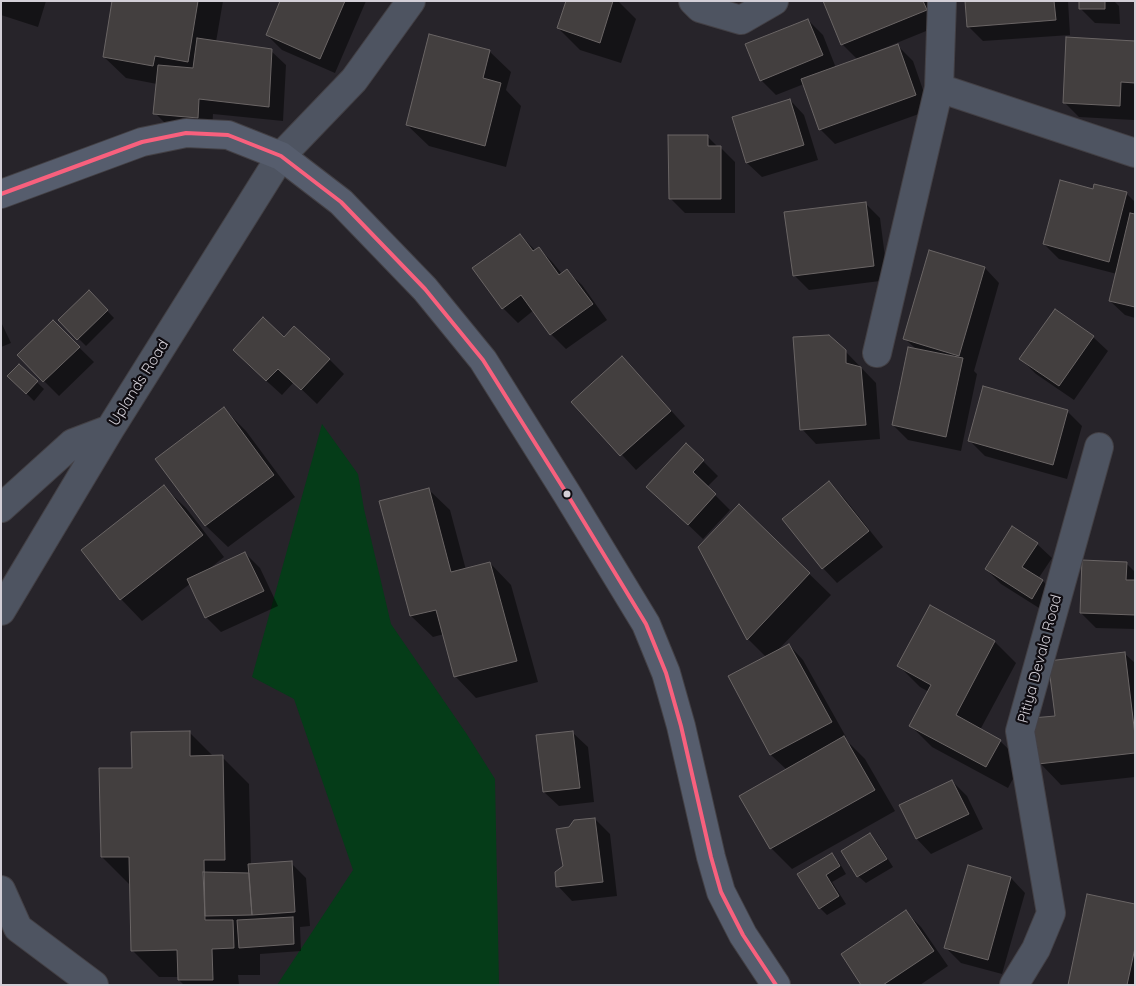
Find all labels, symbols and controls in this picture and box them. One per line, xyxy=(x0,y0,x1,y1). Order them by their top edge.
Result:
street label: Uplands Road xyxy=(105,336,173,430)
unlabelled marker xyxy=(562,489,572,499)
street label: Pitiya Devala Road xyxy=(1014,593,1066,725)

